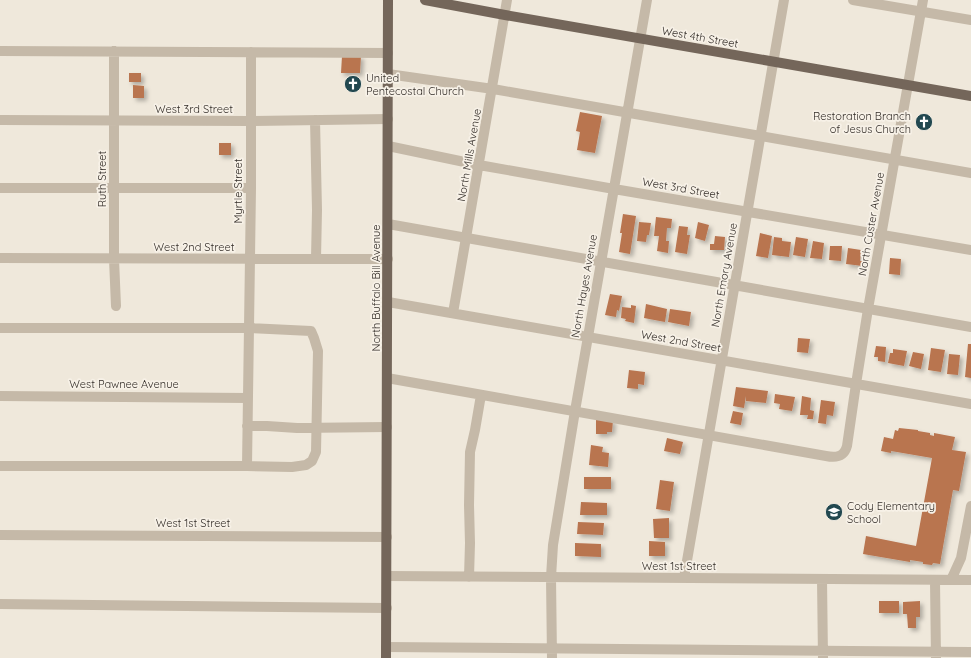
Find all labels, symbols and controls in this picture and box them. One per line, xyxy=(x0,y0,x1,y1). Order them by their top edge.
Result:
street label: West 4th Street xyxy=(661,23,740,51)
place label: United Pentecostal Church xyxy=(366,71,464,98)
church icon: United Pentecostal Church xyxy=(343,74,363,94)
street label: West 3rd Street xyxy=(155,102,233,116)
street label: North Mills Avenue xyxy=(454,107,484,203)
place label: Restoration Branch of Jesus Church xyxy=(813,109,911,136)
church icon: Restoration Branch of Jesus Church xyxy=(914,112,934,132)
street label: Ruth Street xyxy=(95,150,109,207)
street label: Myrtle Street xyxy=(231,158,245,224)
street label: North Custer Avenue xyxy=(855,171,887,277)
street label: West 3rd Street xyxy=(641,174,721,202)
street label: North Emory Avenue xyxy=(708,222,740,328)
street label: North Buffalo Bill Avenue xyxy=(369,224,383,352)
street label: North Hayes Avenue xyxy=(568,233,600,339)
street label: West 2nd Street xyxy=(154,240,235,254)
street label: West 2nd Street xyxy=(640,327,722,355)
street label: West Pawnee Avenue xyxy=(69,377,179,391)
place label: Cody Elementary School xyxy=(847,499,935,526)
school or university icon: Cody Elementary School xyxy=(824,502,844,522)
street label: West 1st Street xyxy=(156,516,231,530)
street label: West 1st Street xyxy=(642,559,717,573)

